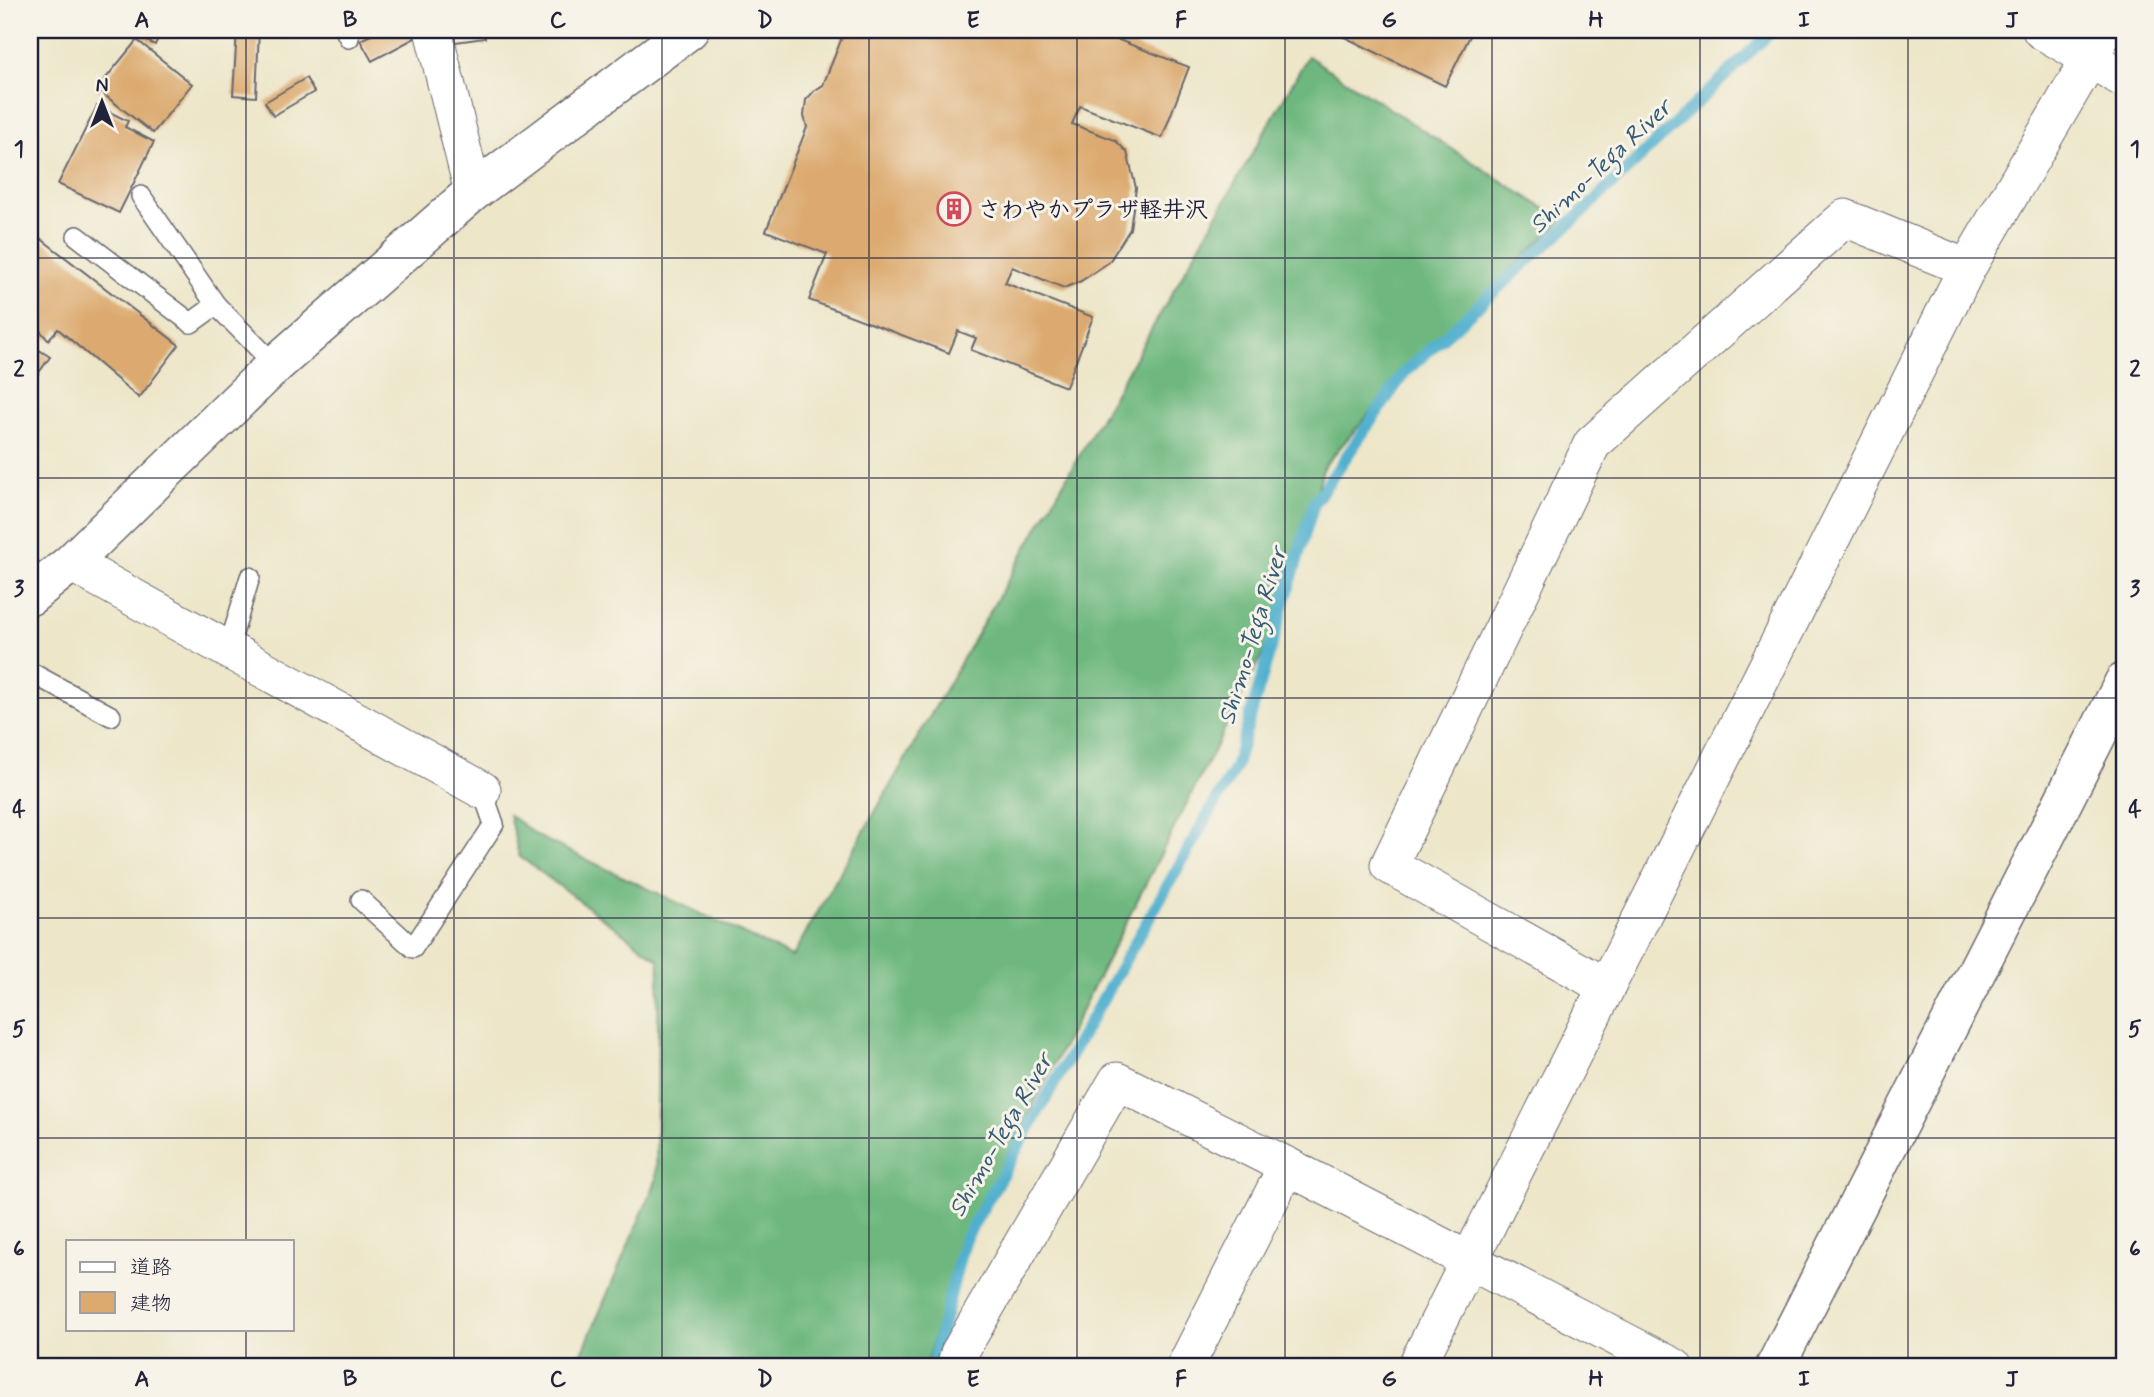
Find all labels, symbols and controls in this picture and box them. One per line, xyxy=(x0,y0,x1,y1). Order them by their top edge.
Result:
text: A xyxy=(134,6,150,36)
text: B xyxy=(343,6,358,36)
text: C xyxy=(550,6,567,36)
text: D xyxy=(757,6,773,36)
text: E xyxy=(966,6,980,36)
text: F xyxy=(1175,6,1187,36)
text: G xyxy=(1381,6,1397,36)
text: H xyxy=(1588,6,1604,36)
text: I xyxy=(1798,6,1810,36)
text: J xyxy=(2005,6,2019,36)
north arrow xyxy=(66,66,136,136)
text: N xyxy=(96,74,108,99)
water label: Shimo-Tega River xyxy=(1524,91,1683,243)
text: 1 xyxy=(14,135,24,165)
text: 1 xyxy=(2130,135,2140,165)
building icon: さわやかプラザ軽井沢 xyxy=(935,190,973,228)
place label: さわやかプラザ軽井沢 xyxy=(978,196,1208,226)
text: 2 xyxy=(13,355,25,385)
text: 2 xyxy=(2129,355,2141,385)
water label: Shimo-Tega River xyxy=(1212,541,1299,729)
text: 3 xyxy=(14,575,25,605)
text: 3 xyxy=(2130,575,2141,605)
text: 4 xyxy=(12,795,26,825)
text: 4 xyxy=(2128,795,2142,825)
text: 5 xyxy=(12,1015,26,1045)
text: 5 xyxy=(2128,1015,2142,1045)
water label: Shimo-Tega River xyxy=(942,1046,1065,1224)
text: 6 xyxy=(13,1235,25,1265)
text: 6 xyxy=(2129,1235,2141,1265)
legend xyxy=(66,1240,294,1330)
text: 道路 xyxy=(130,1254,172,1282)
text: 建物 xyxy=(130,1290,172,1318)
text: A xyxy=(134,1365,150,1395)
text: B xyxy=(343,1365,358,1395)
text: C xyxy=(550,1365,567,1395)
text: D xyxy=(757,1365,773,1395)
text: E xyxy=(966,1365,980,1395)
text: F xyxy=(1175,1365,1187,1395)
text: G xyxy=(1381,1365,1397,1395)
text: H xyxy=(1588,1365,1604,1395)
text: I xyxy=(1798,1365,1810,1395)
text: J xyxy=(2005,1365,2019,1395)

